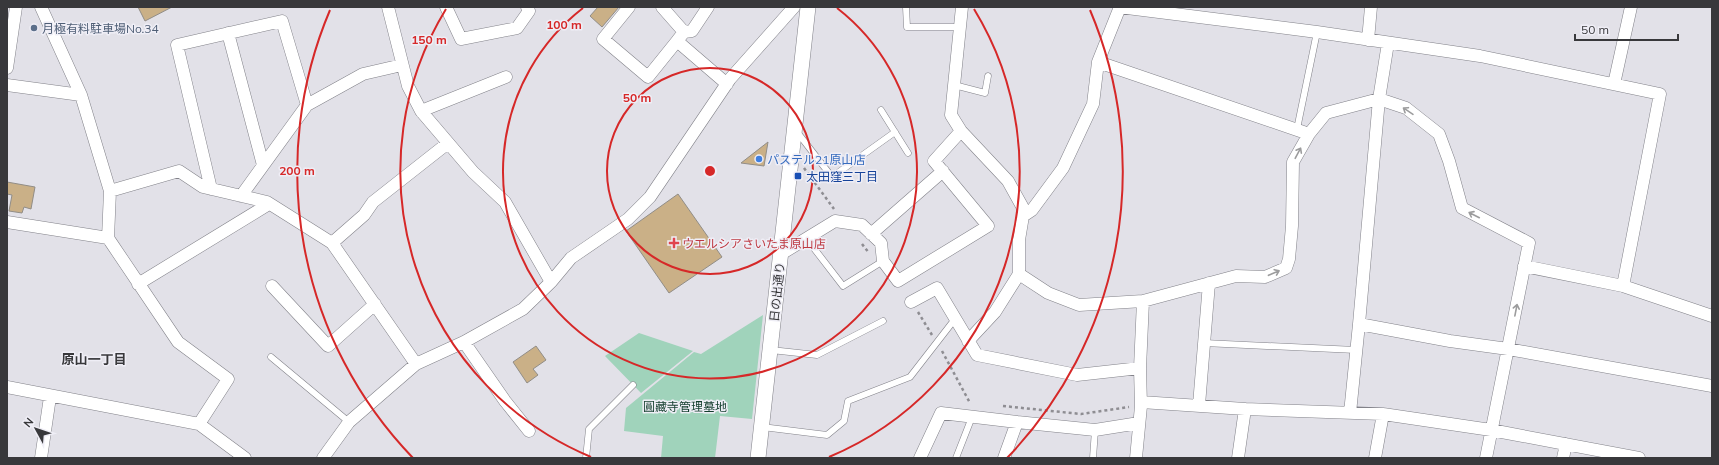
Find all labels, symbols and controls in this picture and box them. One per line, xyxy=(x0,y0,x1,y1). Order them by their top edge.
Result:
scale bar xyxy=(1575,16,1678,42)
text: 100 m xyxy=(546,17,582,32)
place label: 月極有料駐車場No.34 xyxy=(42,21,159,36)
text: 50 m xyxy=(1581,22,1609,37)
marker: 月極有料駐車場No.34 xyxy=(29,23,39,33)
text: 150 m xyxy=(411,32,447,47)
text: 50 m xyxy=(623,90,651,105)
one-way arrow xyxy=(1403,107,1414,115)
one-way arrow xyxy=(1295,147,1303,159)
place label: パステル21原山店 xyxy=(767,152,865,167)
marker: パステル21原山店 xyxy=(754,154,764,164)
text: 200 m xyxy=(279,163,315,178)
centre of rings xyxy=(703,164,717,178)
place label: 太田窪三丁目 xyxy=(806,169,878,184)
marker: 太田窪三丁目 xyxy=(793,171,803,181)
one-way arrow xyxy=(1469,210,1481,218)
place label: ウエルシアさいたま原山店 xyxy=(682,236,826,251)
marker: ウエルシアさいたま原山店 xyxy=(669,238,679,248)
street label: 日の出通り xyxy=(766,261,788,323)
one-way arrow xyxy=(1268,269,1280,276)
one-way arrow xyxy=(1512,304,1520,317)
district label: 原山一丁目 xyxy=(61,351,127,367)
park label: 圓藏寺管理墓地 xyxy=(643,399,727,414)
north arrow xyxy=(16,409,56,449)
text: N xyxy=(20,415,36,430)

